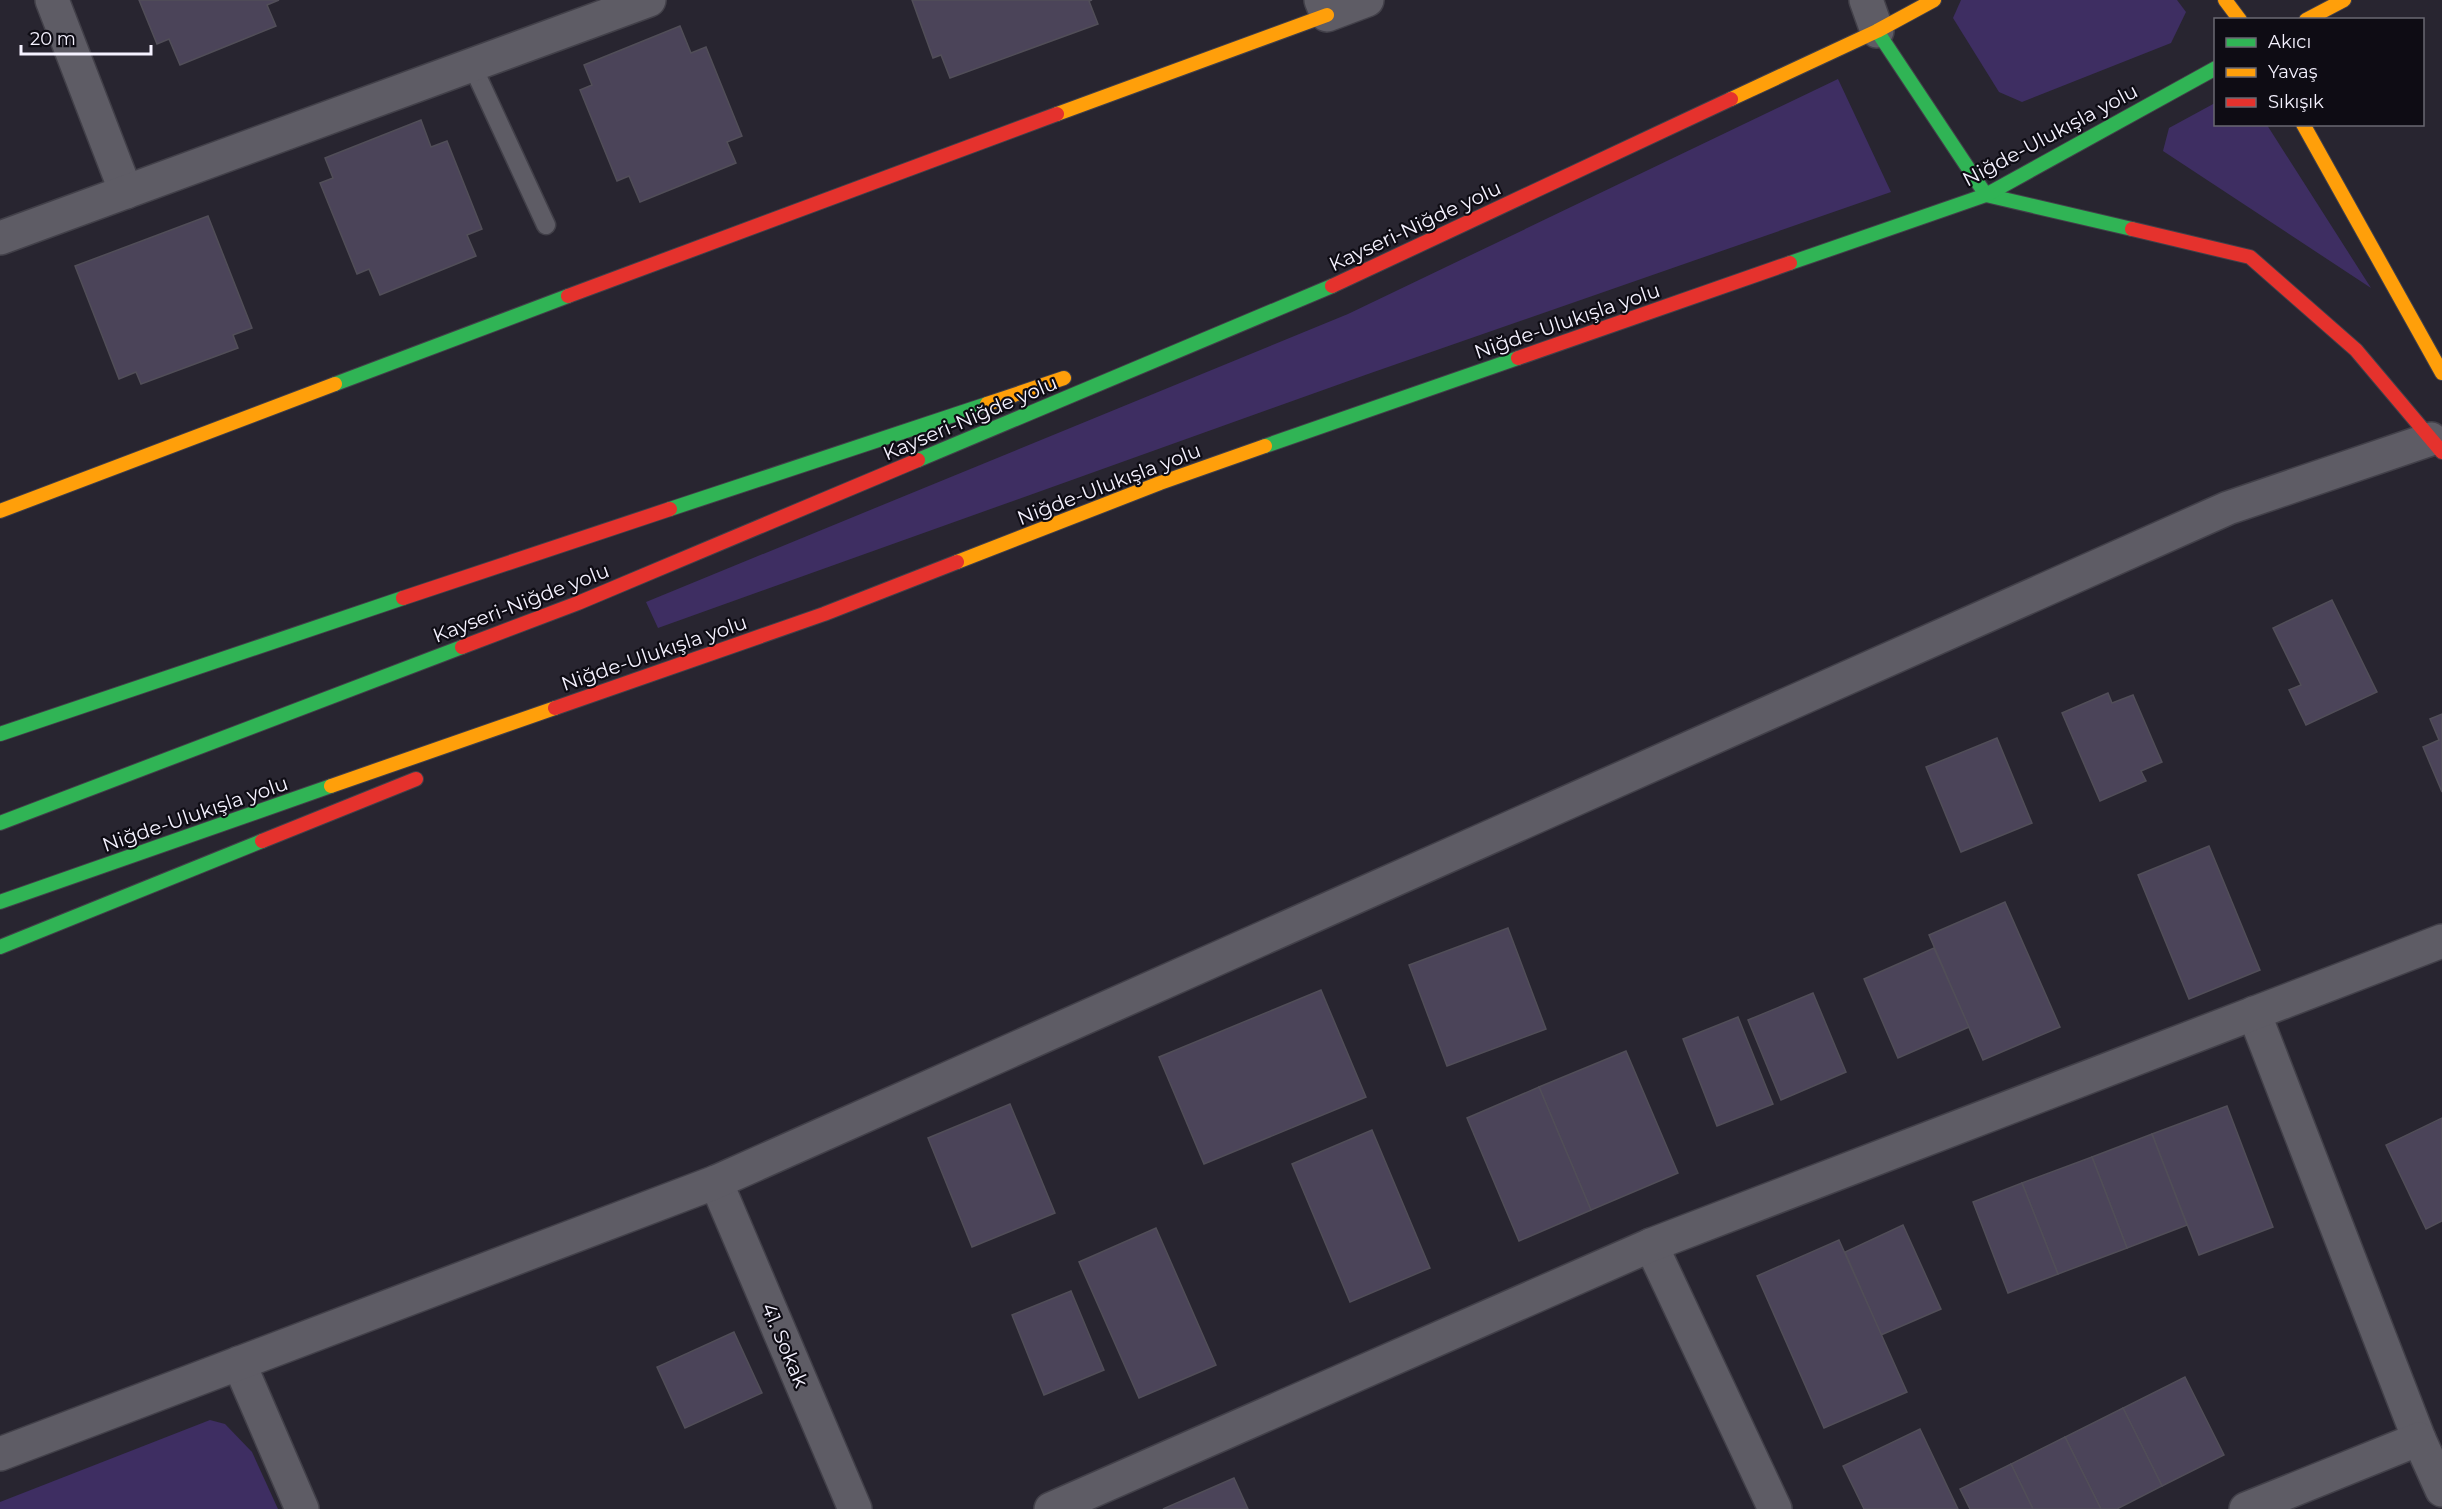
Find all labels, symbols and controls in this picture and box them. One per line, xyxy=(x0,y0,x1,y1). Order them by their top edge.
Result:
scale bar xyxy=(21,18,152,56)
legend xyxy=(2214,18,2424,126)
text: 20 m xyxy=(30,28,76,50)
text: Akıcı xyxy=(2268,31,2311,53)
text: Yavaş xyxy=(2268,61,2318,83)
street label: Niğde-Ulukışla yolu xyxy=(1958,79,2142,191)
text: Sıkışık xyxy=(2268,91,2324,113)
street label: Kayseri-Niğde yolu xyxy=(1325,176,1505,276)
street label: Niğde-Ulukışla yolu xyxy=(1471,278,1663,364)
street label: Kayseri-Niğde yolu xyxy=(879,370,1061,466)
street label: Niğde-Ulukışla yolu xyxy=(1014,438,1204,530)
street label: Kayseri-Niğde yolu xyxy=(429,558,613,648)
street label: Niğde-Ulukışla yolu xyxy=(558,610,750,696)
street label: Niğde-Ulukışla yolu xyxy=(99,771,291,857)
street label: 41. Sokak xyxy=(756,1299,814,1391)

